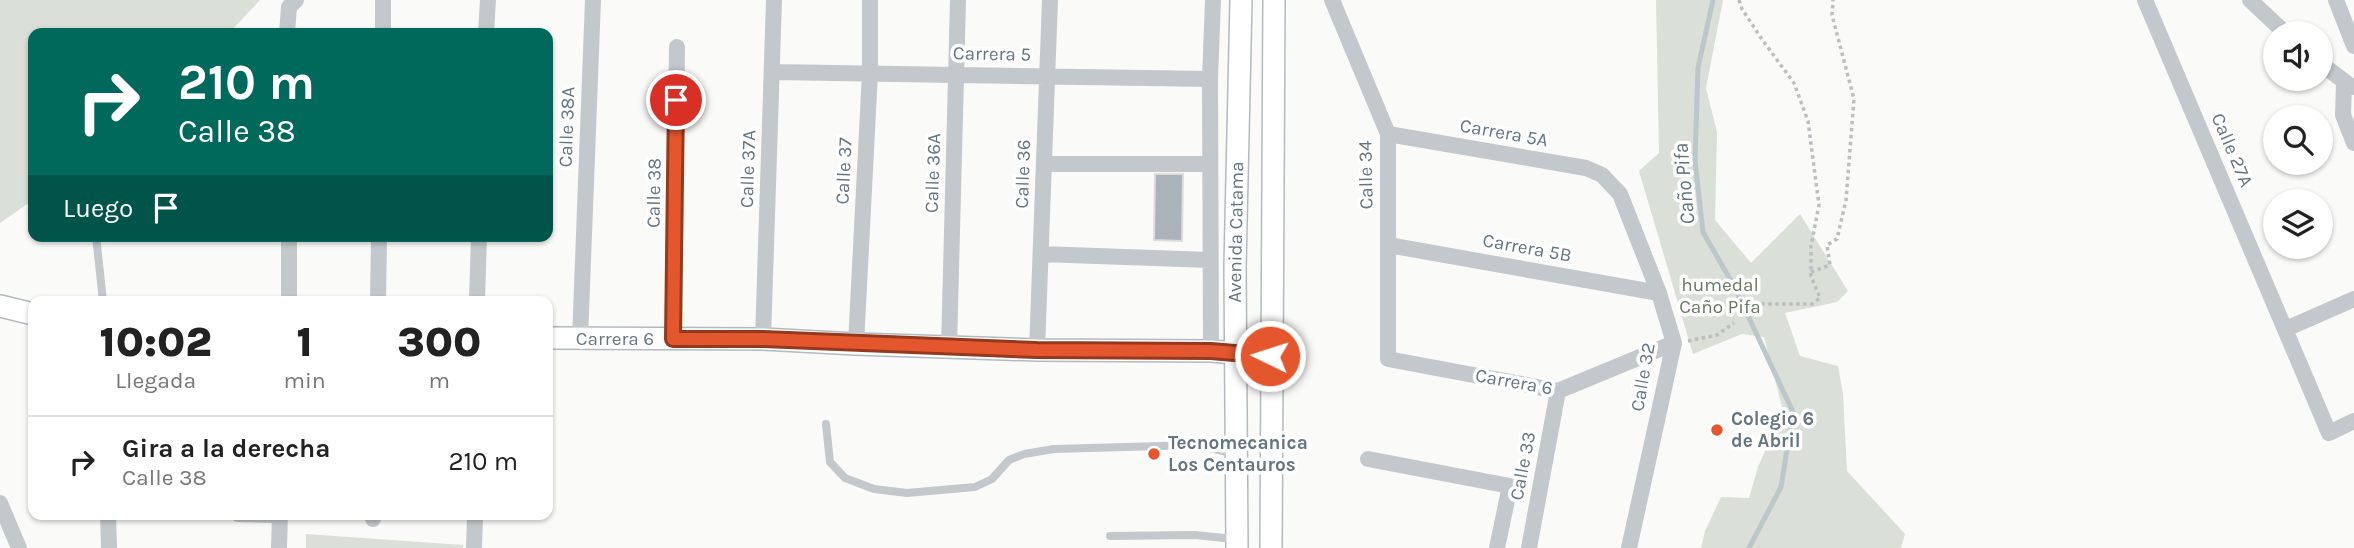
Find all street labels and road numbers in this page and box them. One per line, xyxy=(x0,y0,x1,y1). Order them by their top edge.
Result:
street label: Carrera 5 xyxy=(953,42,1031,66)
street label: Calle 38A xyxy=(555,86,579,168)
street label: Calle 27A xyxy=(2207,110,2257,190)
street label: Carrera 5A xyxy=(1458,114,1550,152)
street label: Calle 37A xyxy=(736,130,760,208)
street label: Calle 36A xyxy=(921,133,945,213)
street label: Calle 37 xyxy=(831,137,857,205)
street label: Calle 36 xyxy=(1011,139,1035,209)
street label: Calle 34 xyxy=(1354,140,1378,210)
street label: Calle 38 xyxy=(642,158,666,228)
street label: Avenida Catama xyxy=(1224,161,1248,303)
street label: Carrera 5B xyxy=(1481,229,1573,267)
street label: Carrera 6 xyxy=(576,328,654,350)
street label: Calle 32 xyxy=(1626,341,1660,413)
street label: Carrera 6 xyxy=(1474,364,1554,400)
street label: Calle 33 xyxy=(1506,430,1540,502)

